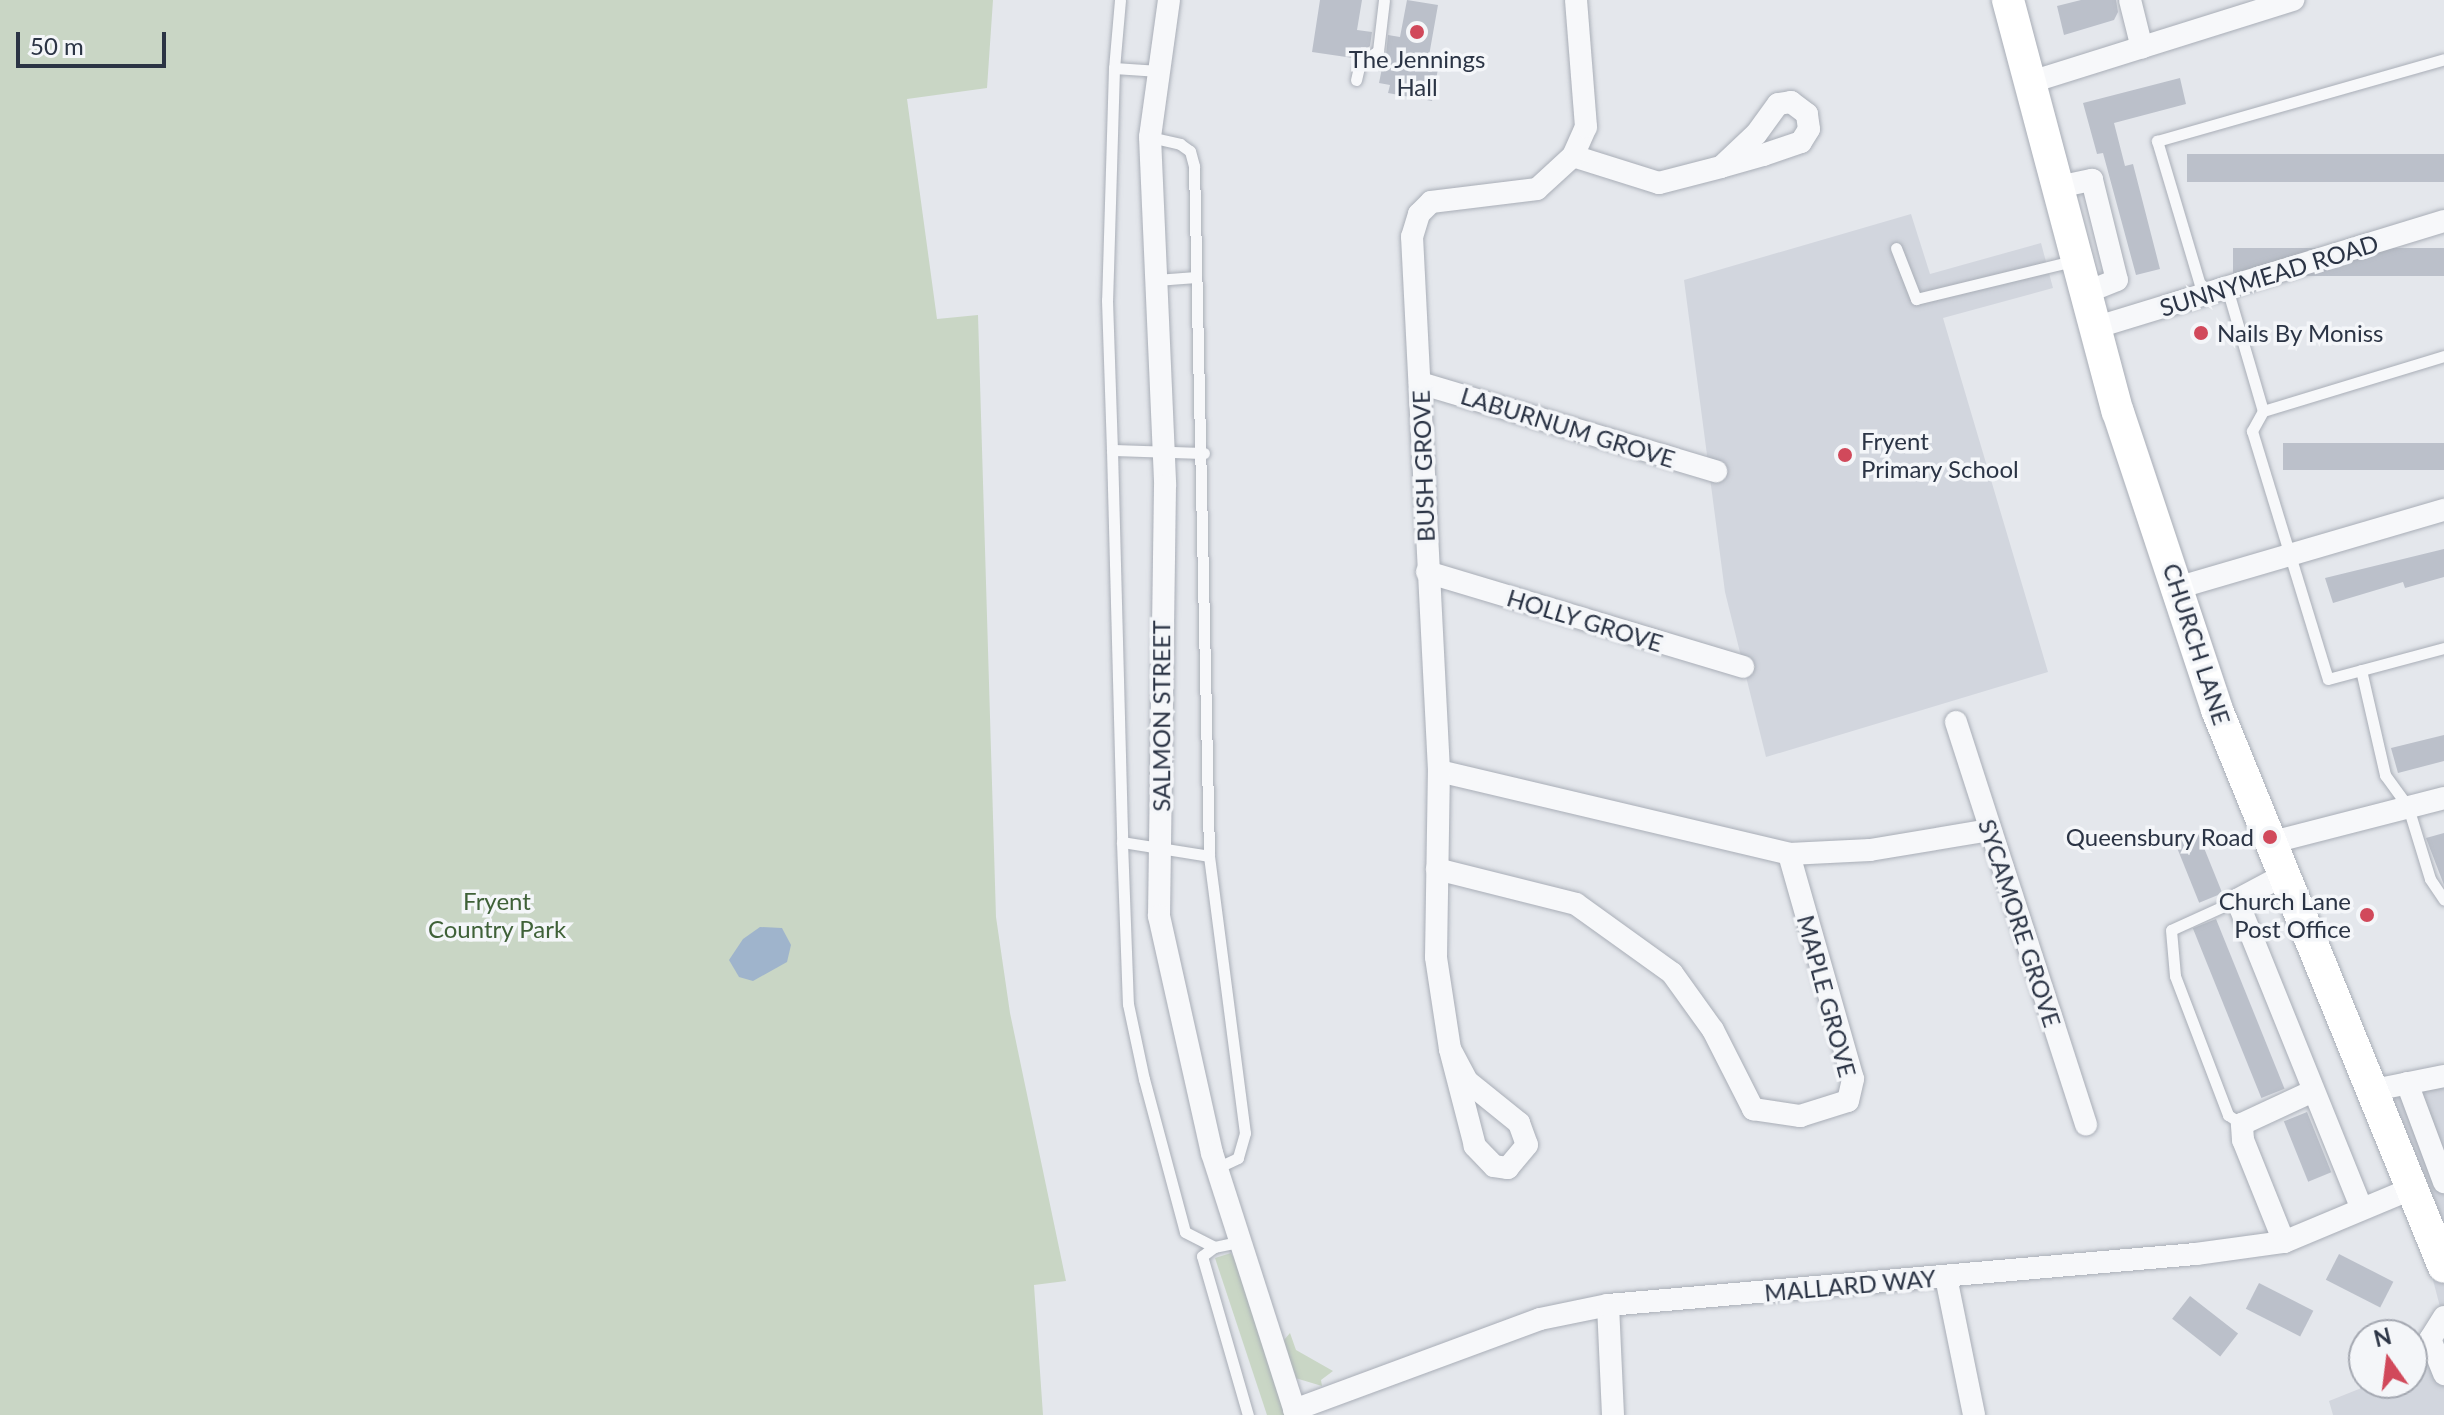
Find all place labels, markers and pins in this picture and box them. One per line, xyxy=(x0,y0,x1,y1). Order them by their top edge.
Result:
marker: The Jennings Hall xyxy=(1408,23,1426,41)
place label: The Jennings Hall xyxy=(1348,45,1486,101)
place label: Nails By Moniss xyxy=(2217,319,2384,347)
marker: Nails By Moniss xyxy=(2192,324,2210,342)
place label: Fryent Primary School xyxy=(1861,427,2019,483)
marker: Fryent Primary School xyxy=(1836,446,1854,464)
place label: Queensbury Road xyxy=(2065,823,2254,851)
marker: Queensbury Road xyxy=(2261,828,2279,846)
place label: Church Lane Post Office xyxy=(2219,887,2351,943)
marker: Church Lane Post Office xyxy=(2358,906,2376,924)

